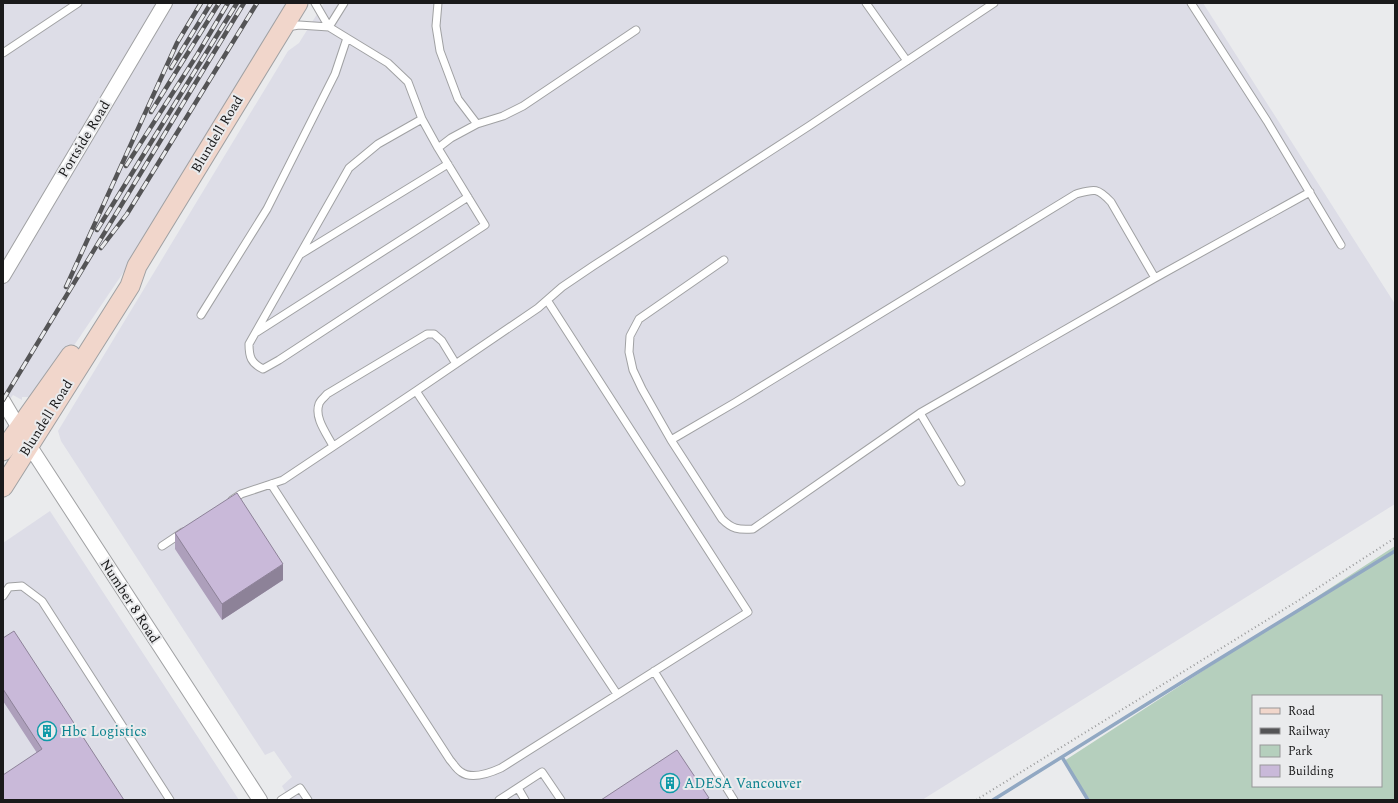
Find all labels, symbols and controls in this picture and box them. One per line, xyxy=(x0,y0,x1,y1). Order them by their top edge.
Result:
street label: Blundell Road xyxy=(186,91,249,177)
street label: Portside Road xyxy=(53,96,115,182)
street label: Blundell Road xyxy=(14,375,78,460)
street label: Number 8 Road xyxy=(95,555,165,647)
legend xyxy=(1252,695,1382,787)
text: Road xyxy=(1288,702,1315,721)
building icon: Hbc Logistics xyxy=(36,720,58,742)
place label: Hbc Logistics xyxy=(61,721,147,742)
text: Railway xyxy=(1288,722,1331,741)
text: Park xyxy=(1288,742,1313,761)
text: Building xyxy=(1288,762,1334,781)
building icon: ADESA Vancouver xyxy=(659,772,681,794)
place label: ADESA Vancouver xyxy=(684,773,802,794)

